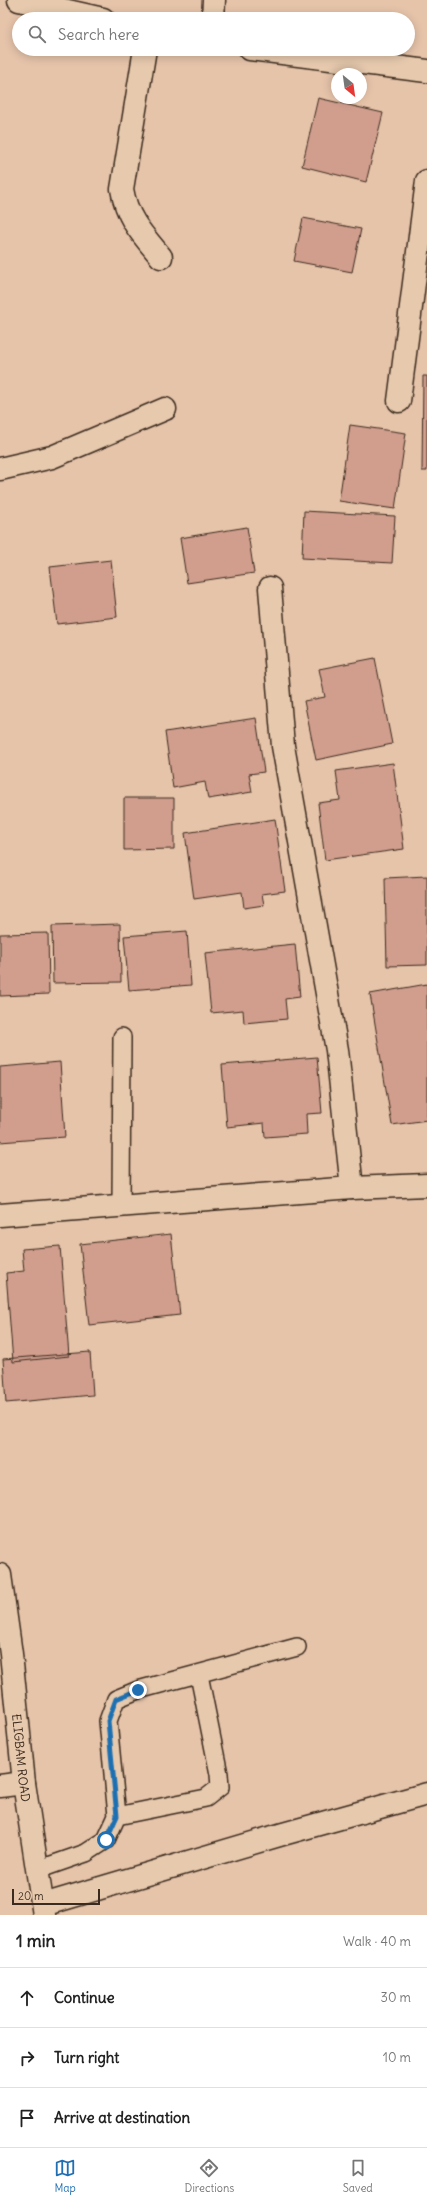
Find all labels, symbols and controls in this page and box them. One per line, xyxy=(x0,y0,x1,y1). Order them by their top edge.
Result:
search box xyxy=(12,12,415,56)
icon: search xyxy=(26,23,48,45)
text: Search here xyxy=(58,25,139,44)
north arrow xyxy=(331,68,367,104)
route end xyxy=(129,1681,147,1699)
street label: ELIGBAM ROAD xyxy=(10,1713,34,1803)
route start xyxy=(97,1831,115,1849)
scale bar xyxy=(12,1887,100,1906)
text: 20 m xyxy=(18,1889,44,1903)
text: 1 min xyxy=(16,1930,55,1952)
text: Walk · 40 m xyxy=(343,1933,411,1950)
icon: ahead xyxy=(16,1987,38,2009)
text: Continue xyxy=(54,1988,115,2007)
text: 30 m xyxy=(381,1989,411,2006)
icon: right xyxy=(16,2047,38,2069)
text: Turn right xyxy=(54,2048,119,2067)
text: 10 m xyxy=(383,2049,411,2066)
icon: arrive xyxy=(16,2107,38,2129)
text: Arrive at destination xyxy=(54,2108,190,2127)
tab: Map xyxy=(54,2157,76,2195)
tab: Directions xyxy=(185,2157,234,2195)
tab: Saved xyxy=(343,2157,373,2195)

